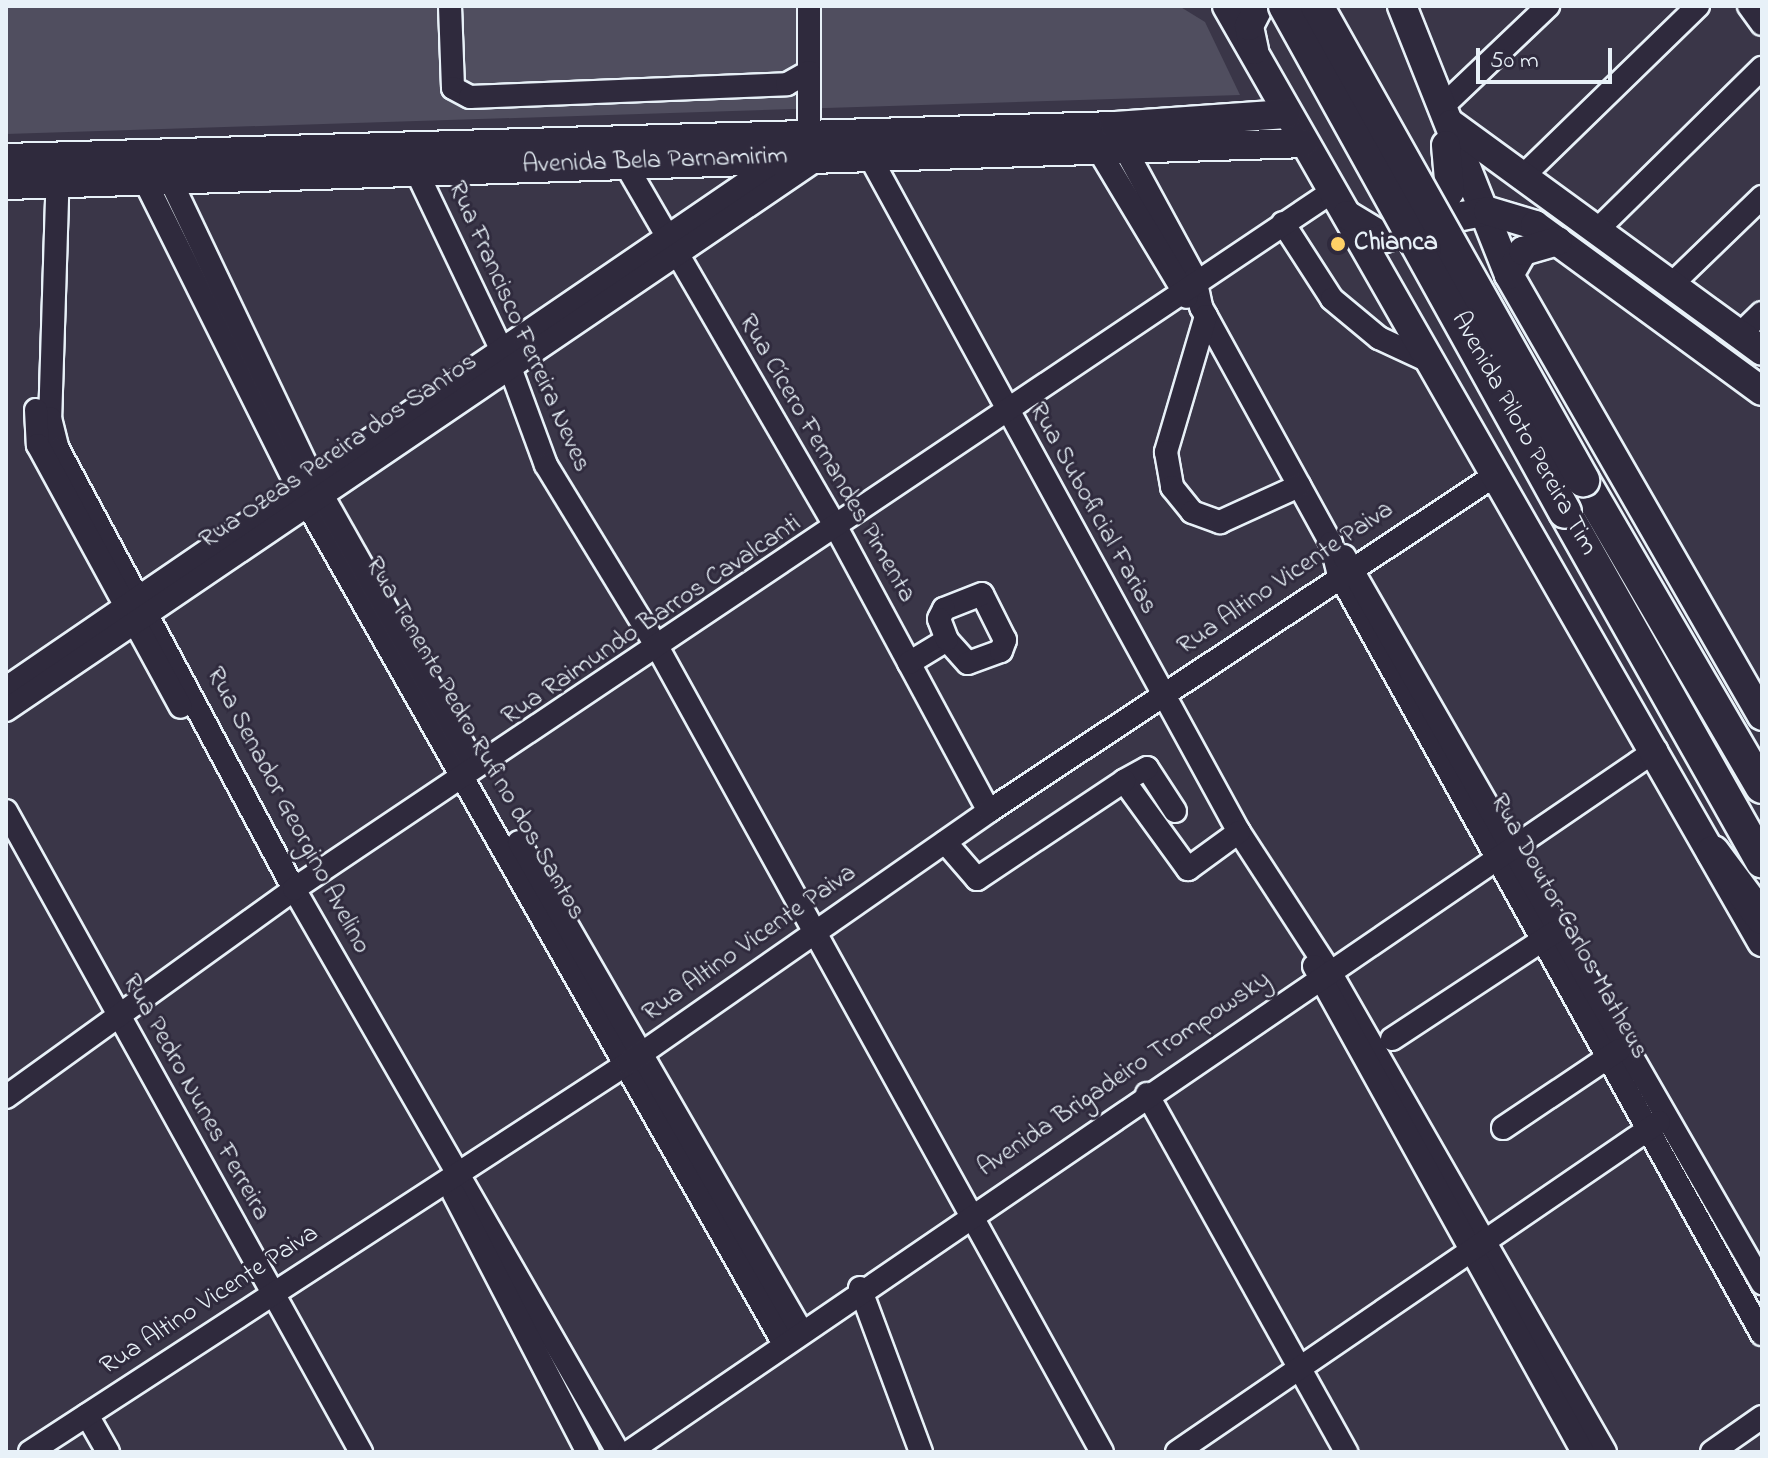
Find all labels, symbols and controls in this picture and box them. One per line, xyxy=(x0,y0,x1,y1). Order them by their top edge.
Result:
scale bar xyxy=(1480,32,1616,82)
text: 50 m xyxy=(1490,44,1539,79)
street label: Avenida Bela Parnamirim xyxy=(522,142,788,182)
street label: Rua Francisco Ferreira Neves xyxy=(440,177,596,477)
place label: Chianca xyxy=(1354,228,1438,260)
marker: Chianca xyxy=(1329,235,1347,253)
street label: Avenida Piloto Pereira Tim xyxy=(1443,307,1603,561)
street label: Rua Cícero Fernandes Pimenta xyxy=(731,309,921,609)
street label: Rua Ozeas Pereira dos Santos xyxy=(194,347,484,557)
street label: Rua Suboficial Farias xyxy=(1021,398,1163,620)
street label: Rua Altino Vicente Paiva xyxy=(1172,495,1400,663)
street label: Rua Raimundo Barros Cavalcanti xyxy=(496,509,808,733)
street label: Rua Tenente Pedro Rufino dos Santos xyxy=(357,552,591,926)
street label: Rua Senador Georgino Avelino xyxy=(198,662,376,960)
street label: Rua Doutor Carlos Matheus xyxy=(1482,789,1654,1065)
street label: Rua Altino Vicente Paiva xyxy=(637,858,863,1030)
street label: Avenida Brigadeiro Trompowsky xyxy=(973,965,1277,1185)
street label: Rua Pedro Nunes Ferreira xyxy=(114,969,276,1227)
street label: Rua Altino Vicente Paiva xyxy=(95,1219,325,1383)

